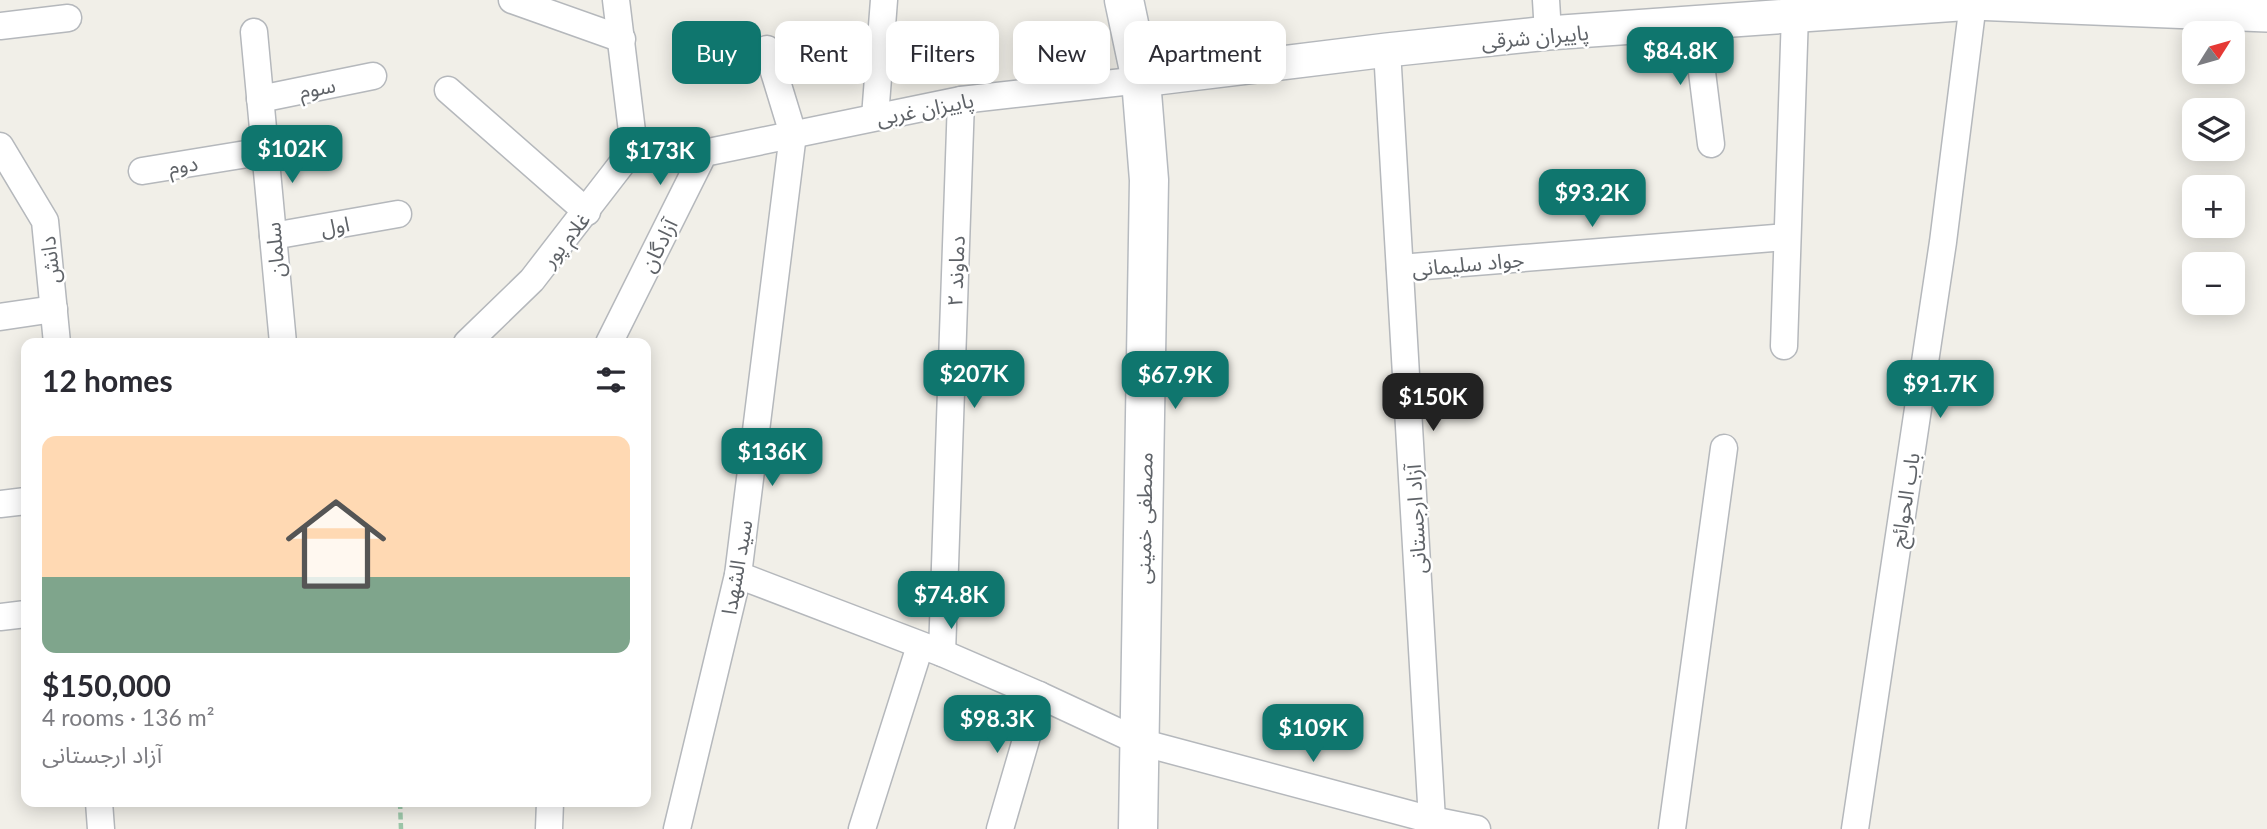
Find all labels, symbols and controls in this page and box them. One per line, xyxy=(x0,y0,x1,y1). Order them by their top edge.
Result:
street label: پاییران شرقی xyxy=(1480,19,1590,55)
chip: Buy xyxy=(672,21,761,84)
chip: Rent xyxy=(775,21,872,84)
chip: Filters xyxy=(886,21,999,84)
chip: New xyxy=(1013,21,1110,84)
chip: Apartment xyxy=(1124,21,1286,84)
north arrow xyxy=(2182,21,2245,84)
map controls xyxy=(2182,21,2245,315)
pin: $84.8K xyxy=(1623,28,1737,87)
text: $84.8K xyxy=(1643,36,1717,64)
street label: سوم xyxy=(297,71,338,108)
street label: پاییزان غربی xyxy=(874,86,976,132)
button: layers xyxy=(2182,98,2245,161)
pin: $102K xyxy=(243,125,341,185)
pin: $173K xyxy=(611,128,709,187)
text: $102K xyxy=(257,134,327,162)
text: $173K xyxy=(625,136,695,164)
street label: دوم xyxy=(166,149,200,184)
pin: $93.2K xyxy=(1535,170,1649,229)
button: + xyxy=(2182,175,2245,238)
text: $93.2K xyxy=(1555,178,1629,206)
street label: غلام پور xyxy=(535,207,598,275)
street label: اول xyxy=(319,210,352,241)
street label: آزادگان xyxy=(634,213,683,276)
street label: سلمان xyxy=(259,221,290,279)
street label: دانش xyxy=(34,235,65,285)
street label: دماوند ۲ xyxy=(941,235,970,307)
street label: جواد سلیمانی xyxy=(1411,246,1525,281)
button: − xyxy=(2182,252,2245,315)
pin: $207K xyxy=(925,350,1023,410)
pin: $67.9K xyxy=(1118,352,1232,411)
text: $207K xyxy=(939,359,1009,387)
text: $67.9K xyxy=(1138,360,1212,388)
pin: $91.7K xyxy=(1883,360,1997,420)
icon: filters xyxy=(592,361,630,399)
text: 12 homes xyxy=(42,362,173,398)
text: $91.7K xyxy=(1903,369,1977,397)
pin: $150K xyxy=(1384,374,1482,433)
text: $150K xyxy=(1398,382,1468,410)
pin: $136K xyxy=(723,428,821,488)
text: $136K xyxy=(737,437,807,465)
street label: باب الحوائج xyxy=(1884,451,1928,550)
street label: مصطفی خمینی xyxy=(1129,452,1158,584)
street label: آزاد ارجستانی xyxy=(1400,463,1431,574)
icon: home xyxy=(273,481,399,607)
street label: سید الشهدا xyxy=(715,518,758,617)
pin: $74.8K xyxy=(894,572,1008,631)
text: $74.8K xyxy=(914,580,988,608)
text: $150,000 xyxy=(42,667,171,703)
pin: $98.3K xyxy=(940,696,1054,755)
text: 4 rooms · 136 m² xyxy=(42,703,214,731)
text: $98.3K xyxy=(960,704,1034,732)
pin: $109K xyxy=(1264,704,1362,764)
text: $109K xyxy=(1278,713,1348,741)
text: آزاد ارجستانی xyxy=(42,740,162,768)

